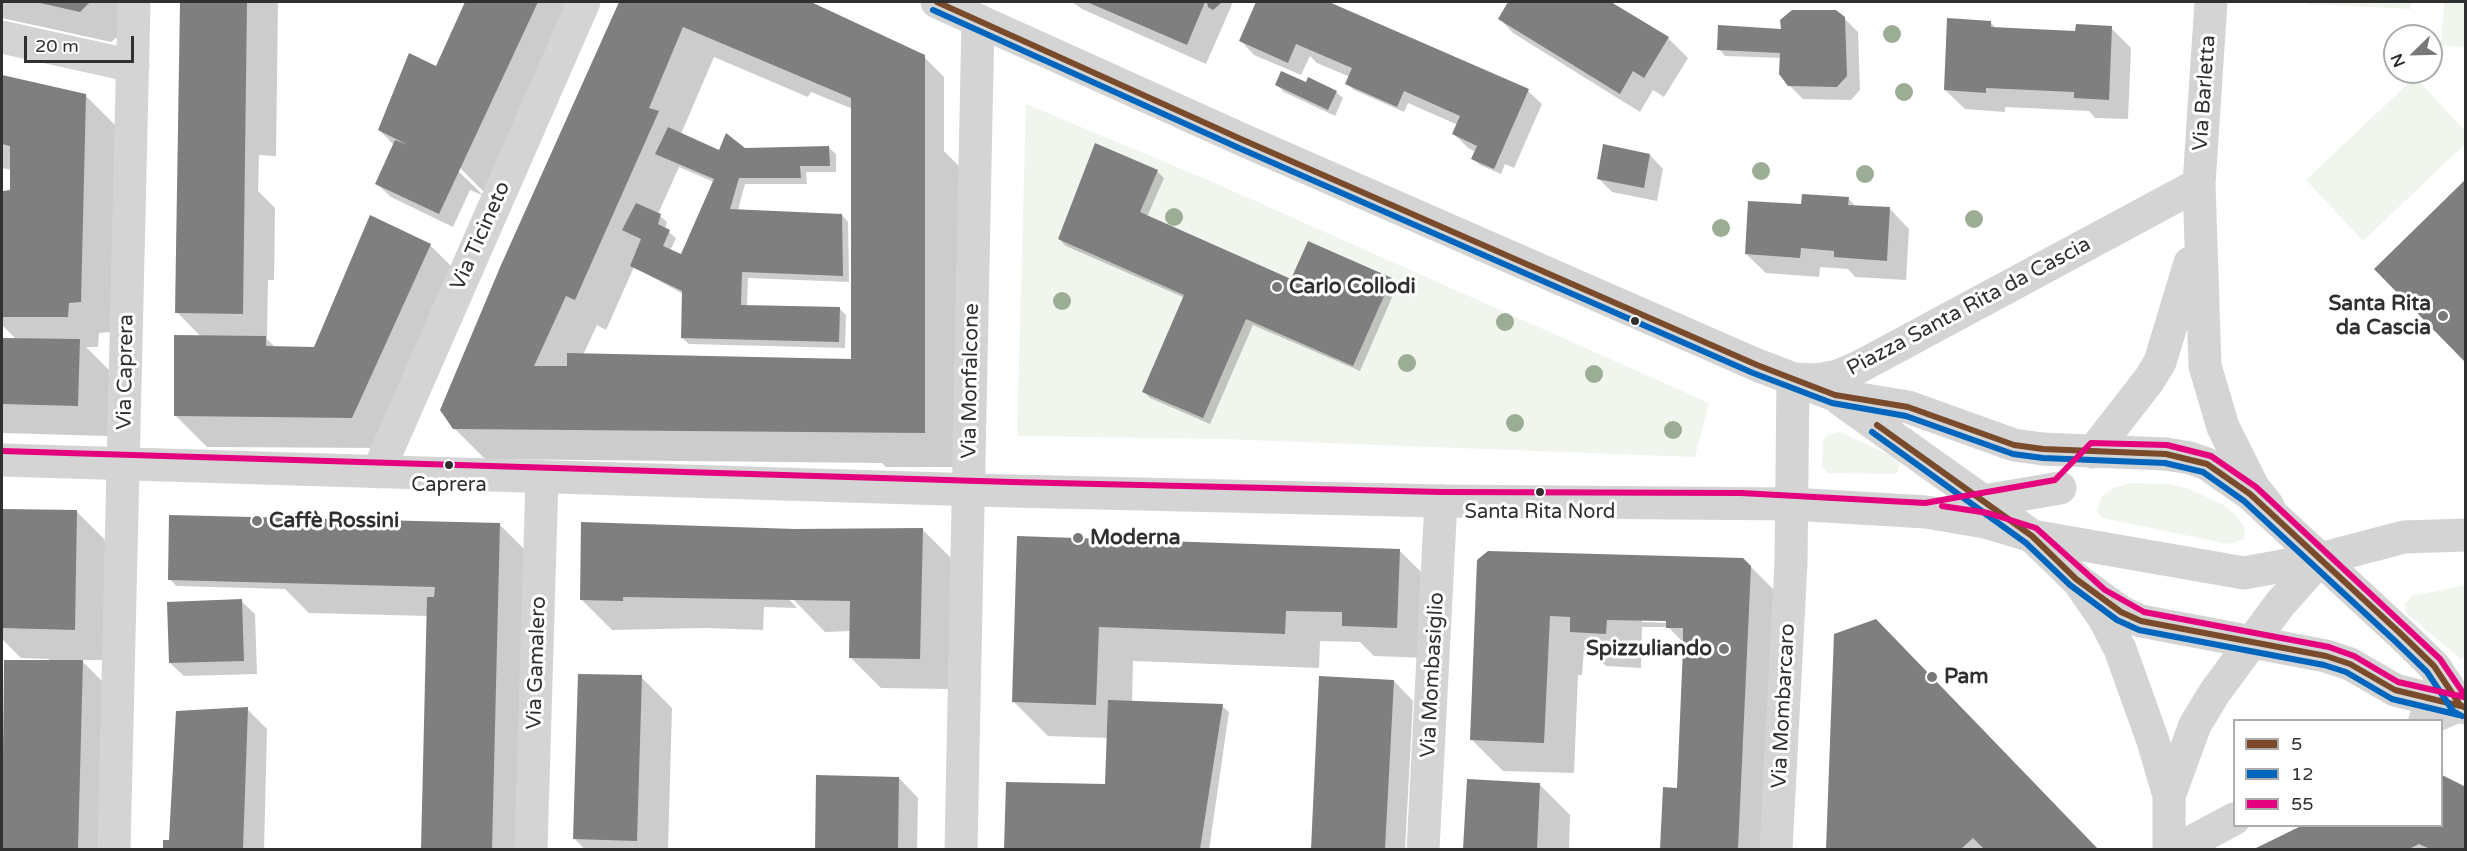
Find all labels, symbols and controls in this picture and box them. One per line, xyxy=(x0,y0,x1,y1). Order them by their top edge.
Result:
scale bar xyxy=(27,24,136,62)
north arrow xyxy=(2383,24,2443,84)
street label: Via Barletta xyxy=(2188,34,2222,152)
text: 20 m xyxy=(35,35,79,57)
text: N xyxy=(2387,50,2410,70)
street label: Via Ticineto xyxy=(446,178,516,294)
street label: Piazza Santa Rita da Cascia xyxy=(1843,232,2095,382)
place label: Carlo Collodi xyxy=(1289,274,1416,300)
marker: Carlo Collodi xyxy=(1270,280,1284,294)
place label: Santa Rita da Cascia xyxy=(2328,291,2431,341)
street label: Via Monfalcone xyxy=(957,303,985,459)
marker: Santa Rita da Cascia xyxy=(2436,309,2450,323)
street label: Via Caprera xyxy=(112,314,140,430)
unlabelled marker xyxy=(1629,315,1641,327)
marker: Caprera xyxy=(443,459,455,471)
place label: Caprera xyxy=(411,474,487,498)
marker: Santa Rita Nord xyxy=(1534,486,1546,498)
place label: Santa Rita Nord xyxy=(1465,501,1615,525)
place label: Caffè Rossini xyxy=(269,508,399,534)
marker: Caffè Rossini xyxy=(250,514,264,528)
place label: Moderna xyxy=(1090,525,1181,551)
marker: Moderna xyxy=(1071,531,1085,545)
street label: Via Mombasiglio xyxy=(1416,592,1450,758)
street label: Via Gamalero xyxy=(522,596,552,730)
street label: Via Mombarcaro xyxy=(1767,623,1801,789)
place label: Spizzuliando xyxy=(1586,636,1712,662)
marker: Spizzuliando xyxy=(1717,642,1731,656)
place label: Pam xyxy=(1944,664,1989,690)
marker: Pam xyxy=(1925,670,1939,684)
legend xyxy=(2233,719,2443,827)
text: 5 xyxy=(2291,733,2302,755)
text: 12 xyxy=(2291,763,2314,785)
text: 55 xyxy=(2291,793,2314,815)

